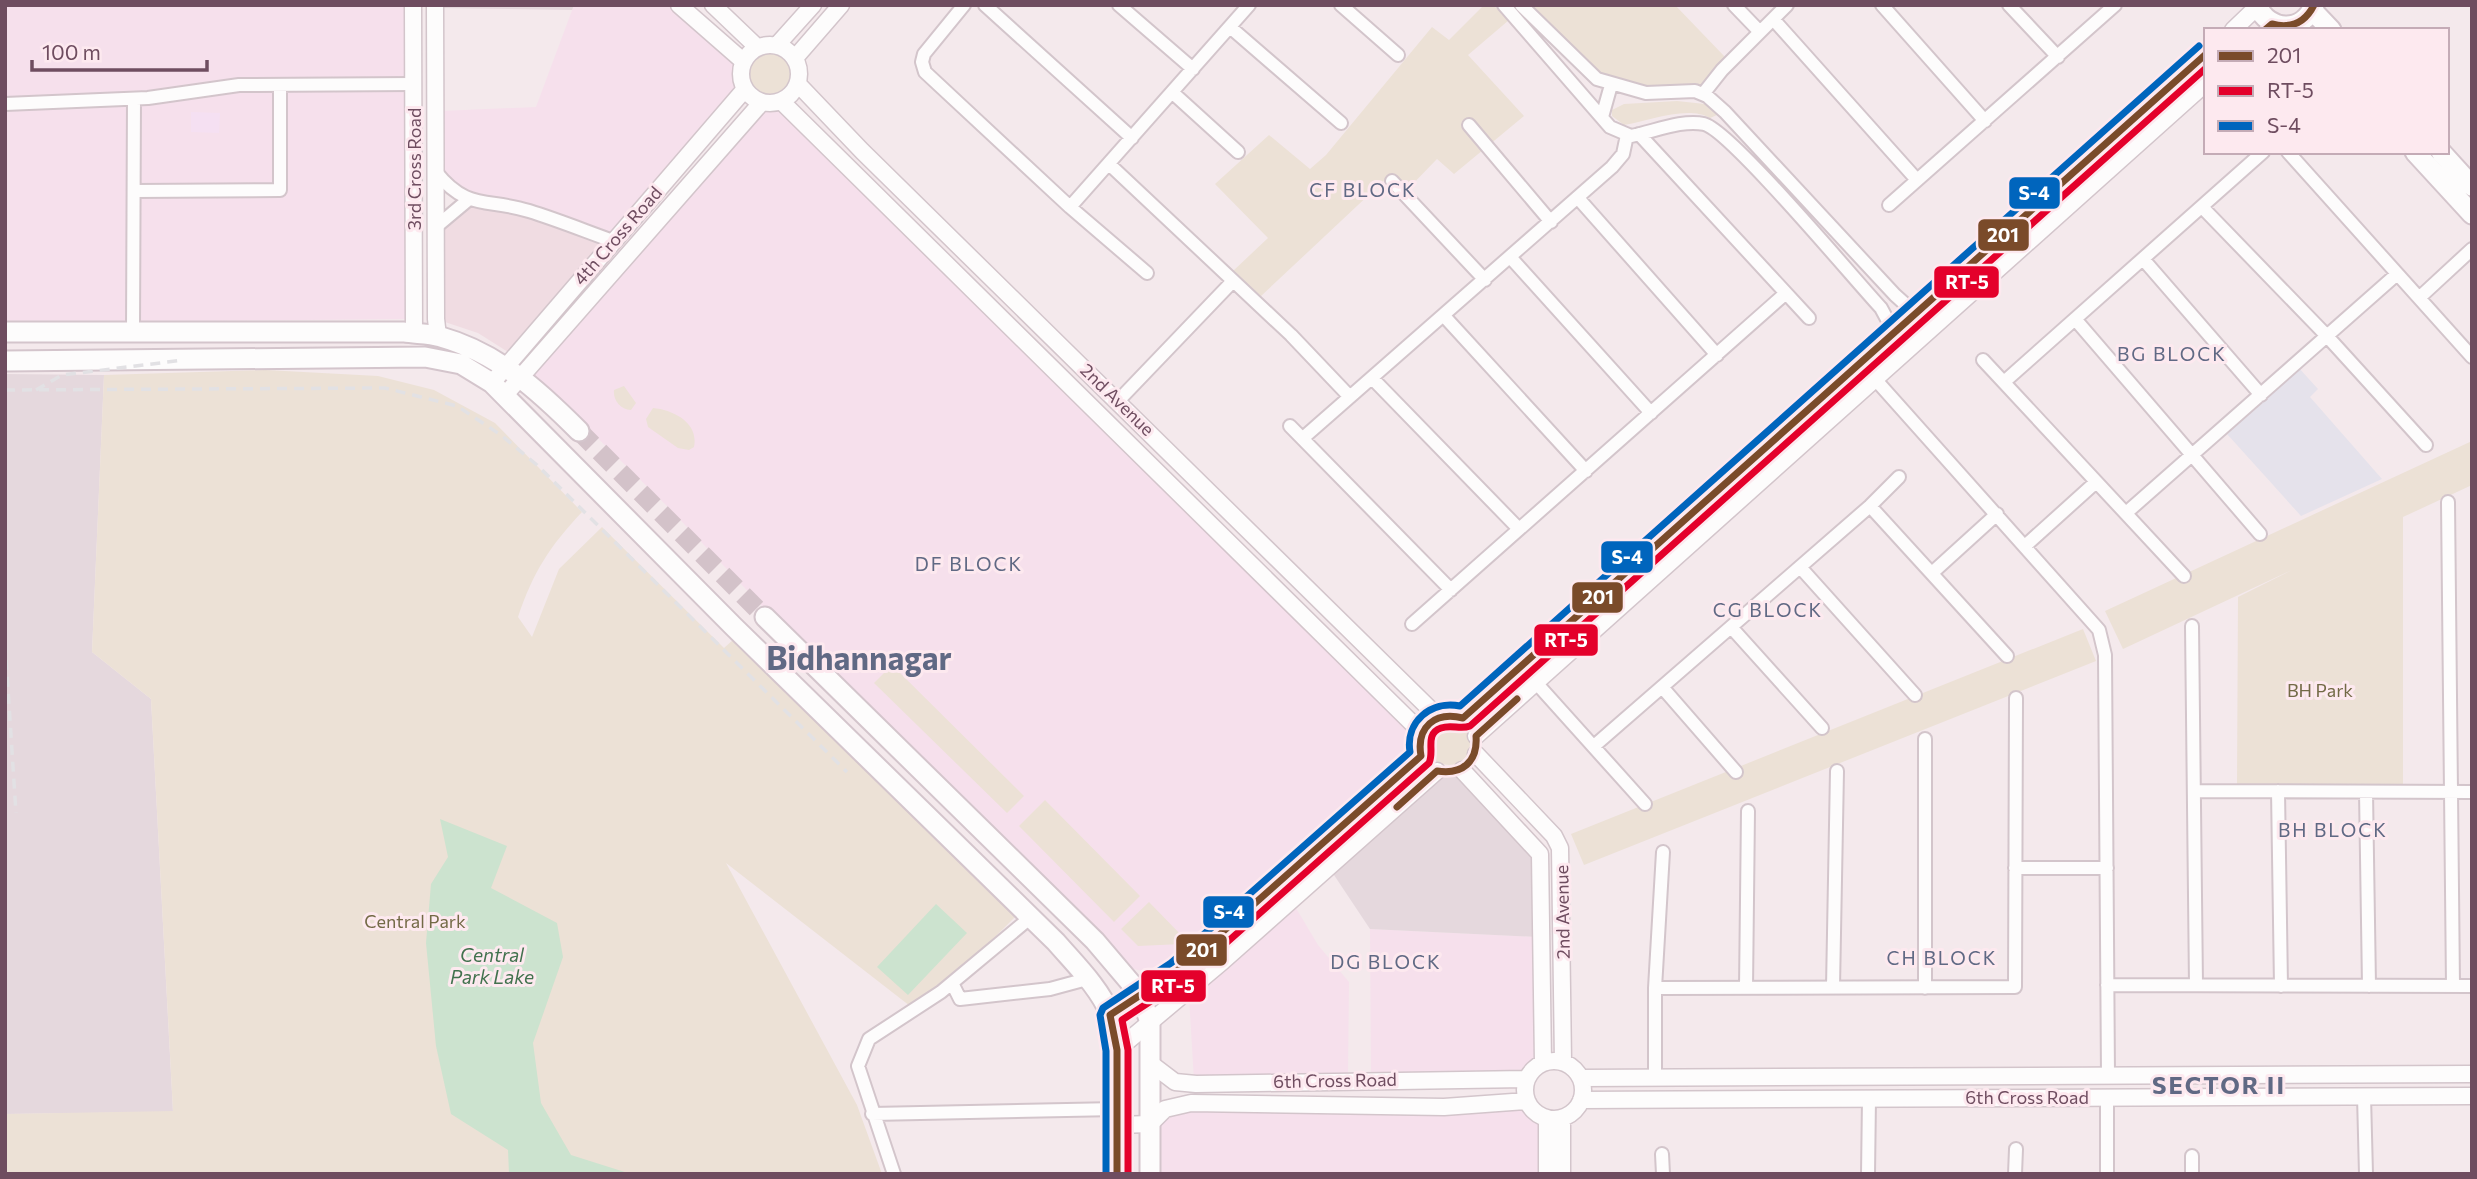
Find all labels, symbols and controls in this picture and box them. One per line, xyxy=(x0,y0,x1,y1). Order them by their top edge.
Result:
scale bar xyxy=(32,28,206,72)
legend xyxy=(2204,28,2449,154)
text: 100 m xyxy=(42,39,101,64)
text: 201 xyxy=(2267,42,2301,67)
text: RT-5 xyxy=(2267,77,2314,102)
street label: 3rd Cross Road xyxy=(403,108,425,230)
text: S-4 xyxy=(2267,112,2301,137)
line badge: S-4 xyxy=(2008,176,2061,210)
district label: CF BLOCK xyxy=(1309,178,1417,201)
street label: 4th Cross Road xyxy=(568,181,666,289)
text: S-4 xyxy=(2018,181,2050,204)
line badge: 201 xyxy=(1977,218,2030,252)
text: 201 xyxy=(1987,223,2019,246)
line badge: RT-5 xyxy=(1933,265,2000,299)
text: RT-5 xyxy=(1945,270,1989,293)
district label: BG BLOCK xyxy=(2117,342,2227,365)
street label: 2nd Avenue xyxy=(1076,359,1159,440)
line badge: S-4 xyxy=(1600,540,1654,574)
text: S-4 xyxy=(1611,545,1643,568)
district label: DF BLOCK xyxy=(915,552,1023,575)
line badge: 201 xyxy=(1571,581,1624,614)
text: 201 xyxy=(1582,585,1614,608)
district label: CG BLOCK xyxy=(1713,598,1823,621)
line badge: RT-5 xyxy=(1533,623,1599,657)
text: RT-5 xyxy=(1544,628,1588,651)
district label: Bidhannagar xyxy=(766,637,952,677)
park label: BH Park xyxy=(2287,679,2353,701)
district label: BH BLOCK xyxy=(2278,818,2388,841)
street label: 2nd Avenue xyxy=(1550,865,1574,959)
line badge: S-4 xyxy=(1202,895,1255,929)
text: S-4 xyxy=(1213,900,1245,923)
park label: Central Park xyxy=(364,910,466,932)
line badge: 201 xyxy=(1175,933,1228,967)
text: 201 xyxy=(1186,938,1218,961)
water label: Central Park Lake xyxy=(450,943,534,988)
district label: CH BLOCK xyxy=(1887,946,1997,969)
district label: DG BLOCK xyxy=(1330,950,1442,973)
line badge: RT-5 xyxy=(1140,969,1207,1003)
text: RT-5 xyxy=(1151,974,1195,997)
street label: 6th Cross Road xyxy=(1273,1068,1397,1092)
district label: SECTOR II xyxy=(2152,1070,2286,1099)
street label: 6th Cross Road xyxy=(1965,1086,2089,1108)

